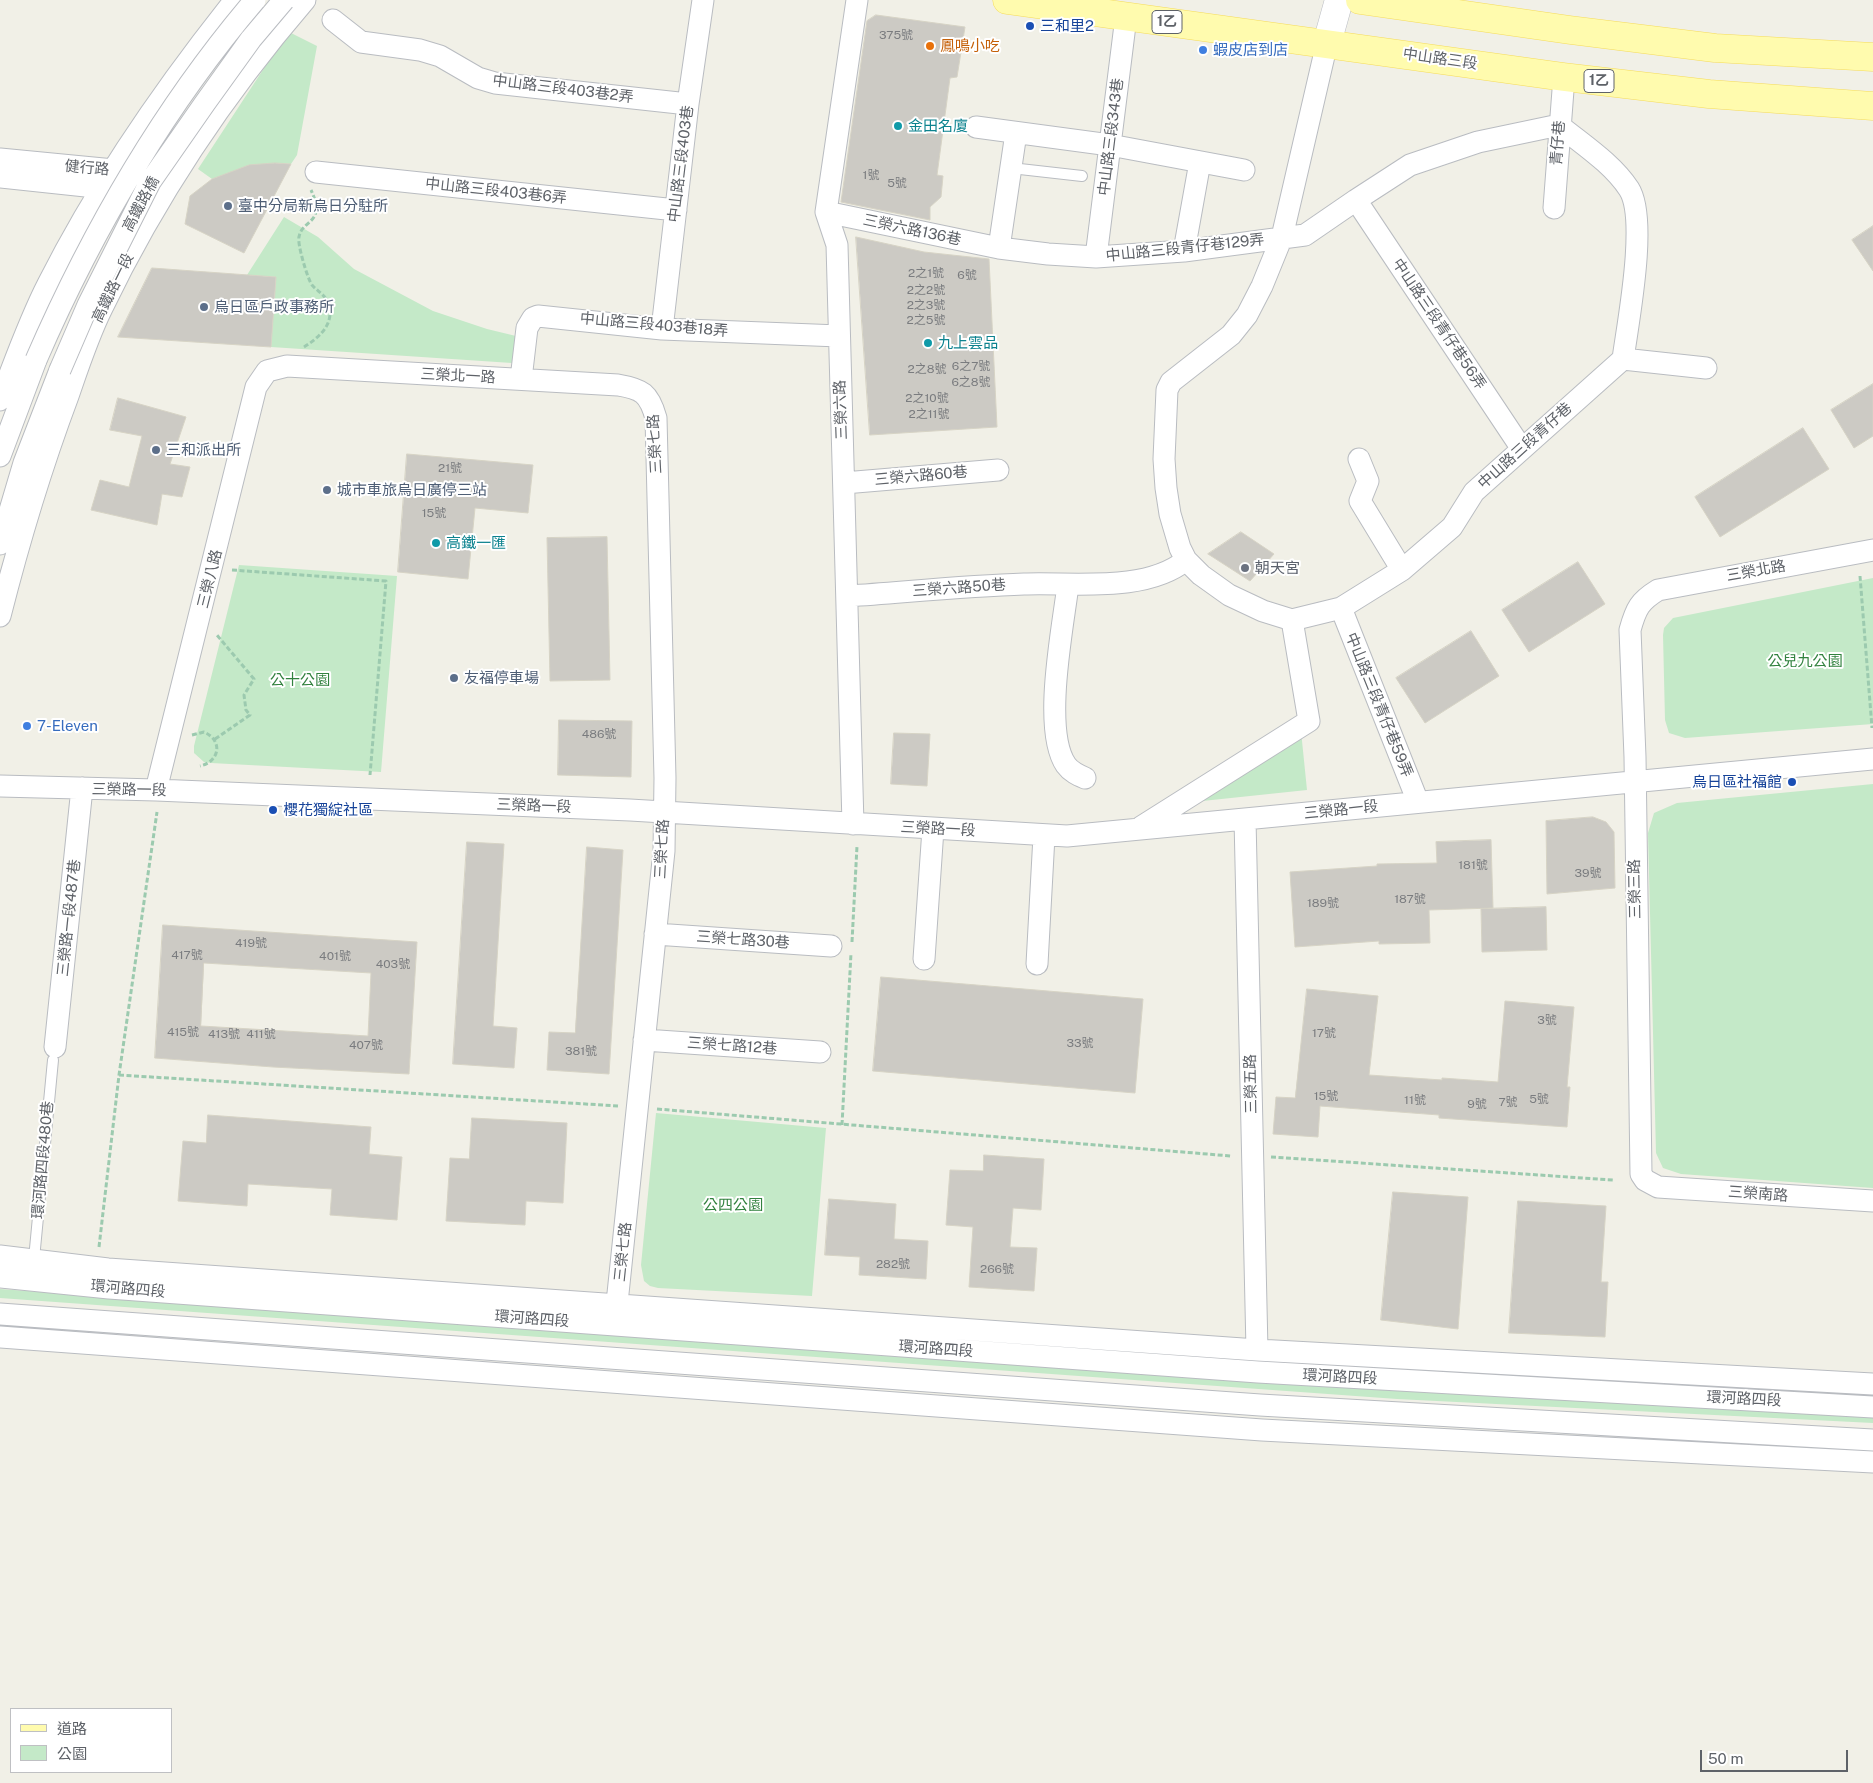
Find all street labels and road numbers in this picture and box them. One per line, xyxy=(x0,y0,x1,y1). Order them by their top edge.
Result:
road number: 1乙 xyxy=(1152,11,1182,34)
street label: 中山路三段 xyxy=(1402,45,1478,73)
road number: 1乙 xyxy=(1584,70,1614,92)
street label: 中山路三段403巷2弄 xyxy=(491,71,635,107)
street label: 中山路三段343巷 xyxy=(1095,77,1127,197)
street label: 中山路三段403巷 xyxy=(665,104,697,224)
street label: 青仔巷 xyxy=(1547,120,1569,166)
street label: 健行路 xyxy=(64,157,110,179)
street label: 高鐵路橋 xyxy=(119,173,163,235)
street label: 中山路三段403巷6弄 xyxy=(424,175,568,207)
street label: 三榮六路136巷 xyxy=(861,211,963,249)
street label: 中山路三段青仔巷129弄 xyxy=(1105,231,1265,265)
street label: 高鐵路一段 xyxy=(88,250,138,326)
street label: 中山路三段青仔巷56弄 xyxy=(1388,255,1490,393)
street label: 中山路三段403巷18弄 xyxy=(579,310,729,340)
street label: 三榮北一路 xyxy=(420,365,496,387)
street label: 三榮六路 xyxy=(831,380,851,440)
street label: 中山路三段青仔巷 xyxy=(1474,399,1576,493)
street label: 三榮七路 xyxy=(644,414,666,474)
street label: 三榮六路60巷 xyxy=(874,463,968,489)
street label: 三榮八路 xyxy=(194,548,226,610)
street label: 三榮北路 xyxy=(1725,557,1787,585)
street label: 三榮六路50巷 xyxy=(912,576,1006,600)
street label: 中山路三段青仔巷59弄 xyxy=(1342,630,1416,780)
street label: 三榮路一段 xyxy=(91,780,167,800)
street label: 三榮路一段 xyxy=(496,796,572,816)
street label: 三榮路一段 xyxy=(1303,797,1379,823)
street label: 三榮路一段 xyxy=(900,818,976,840)
street label: 三榮七路 xyxy=(651,819,673,879)
street label: 三榮路一段487巷 xyxy=(54,858,84,978)
street label: 三榮三路 xyxy=(1625,859,1645,919)
street label: 三榮七路30巷 xyxy=(696,928,790,952)
street label: 三榮七路12巷 xyxy=(686,1034,778,1058)
street label: 三榮五路 xyxy=(1241,1054,1261,1114)
street label: 環河路四段480巷 xyxy=(29,1100,57,1220)
street label: 三榮南路 xyxy=(1727,1183,1789,1205)
street label: 三榮七路 xyxy=(611,1221,635,1283)
street label: 環河路四段 xyxy=(90,1277,166,1301)
street label: 環河路四段 xyxy=(494,1307,570,1331)
street label: 環河路四段 xyxy=(898,1337,974,1361)
street label: 環河路四段 xyxy=(1302,1366,1378,1388)
street label: 環河路四段 xyxy=(1706,1388,1782,1410)

